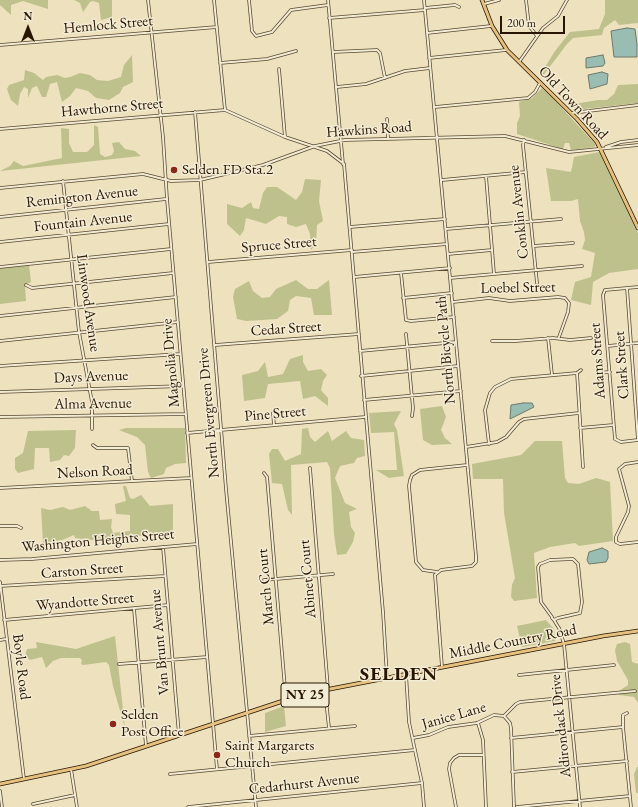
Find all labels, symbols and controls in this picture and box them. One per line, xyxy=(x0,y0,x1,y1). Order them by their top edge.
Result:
north arrow xyxy=(8,8,48,48)
scale bar xyxy=(502,8,567,34)
text: N xyxy=(24,9,32,23)
street label: Hemlock Street xyxy=(62,12,154,38)
text: 200 m xyxy=(507,15,536,31)
street label: Old Town Road xyxy=(534,63,612,143)
street label: Hawthorne Street xyxy=(60,95,164,121)
street label: Hawkins Road xyxy=(325,118,413,142)
place label: Selden FD Sta.2 xyxy=(182,161,273,179)
street label: Conklin Avenue xyxy=(505,164,533,260)
marker: Selden FD Sta.2 xyxy=(169,165,179,175)
street label: Remington Avenue xyxy=(25,182,139,212)
street label: Fountain Avenue xyxy=(33,208,133,236)
street label: Spruce Street xyxy=(241,233,317,257)
street label: Linwood Avenue xyxy=(72,253,104,353)
street label: Loebel Street xyxy=(480,278,556,298)
street label: North Bicycle Path xyxy=(432,295,460,405)
street label: Magnolia Drive xyxy=(158,318,184,408)
street label: Cedar Street xyxy=(250,318,322,340)
street label: Adams Street xyxy=(586,322,610,400)
street label: Clark Street xyxy=(611,330,633,400)
street label: North Evergreen Drive xyxy=(194,347,224,479)
street label: Days Avenue xyxy=(53,367,129,387)
street label: Alma Avenue xyxy=(54,394,132,414)
street label: Pine Street xyxy=(243,402,307,426)
street label: Nelson Road xyxy=(57,461,133,483)
street label: Washington Heights Street xyxy=(21,525,175,557)
street label: Abinet Court xyxy=(296,539,320,619)
street label: March Court xyxy=(254,548,278,626)
street label: Carston Street xyxy=(40,559,124,583)
street label: Van Brunt Avenue xyxy=(146,588,174,696)
street label: Wyandotte Street xyxy=(35,589,135,615)
street label: Middle Country Road xyxy=(448,621,578,663)
street label: Boyle Road xyxy=(8,633,34,701)
district label: SELDEN xyxy=(360,664,438,686)
street label: Adirondack Drive xyxy=(547,673,575,779)
road number: NY 25 xyxy=(281,683,329,707)
street label: Janice Lane xyxy=(420,698,488,734)
place label: Selden Post Office xyxy=(121,706,183,741)
marker: Selden Post Office xyxy=(108,719,118,729)
place label: Saint Margarets Church xyxy=(225,737,314,772)
marker: Saint Margarets Church xyxy=(212,750,222,760)
street label: Cedarhurst Avenue xyxy=(248,769,360,799)

